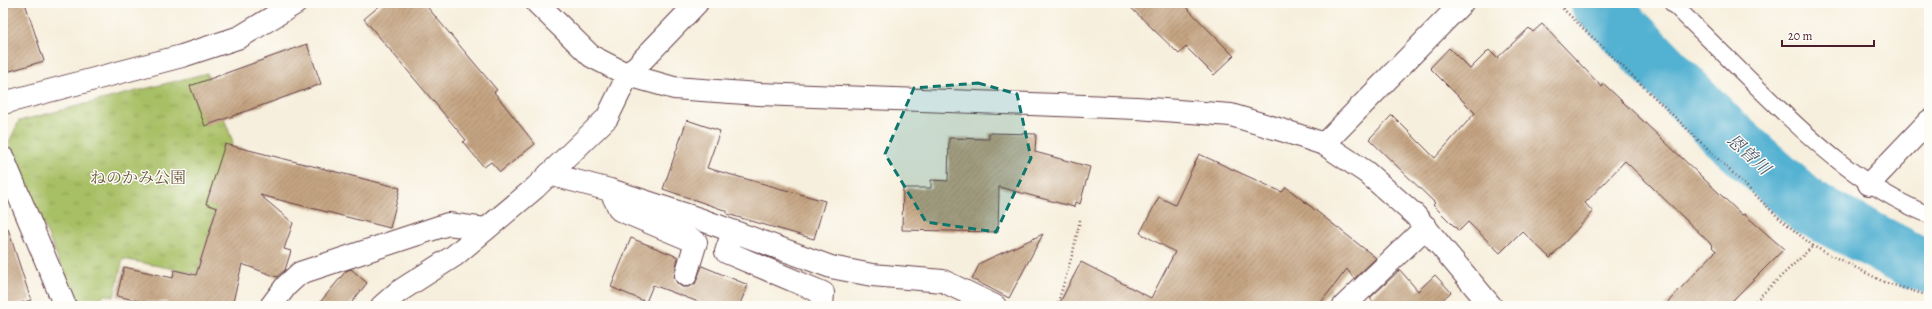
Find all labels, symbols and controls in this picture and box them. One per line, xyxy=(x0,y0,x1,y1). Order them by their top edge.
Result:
scale bar xyxy=(1782,22,1874,48)
text: 20 m xyxy=(1788,28,1812,44)
water label: 恩曽川 xyxy=(1722,129,1777,181)
park label: ねのかみ公園 xyxy=(90,167,186,189)

